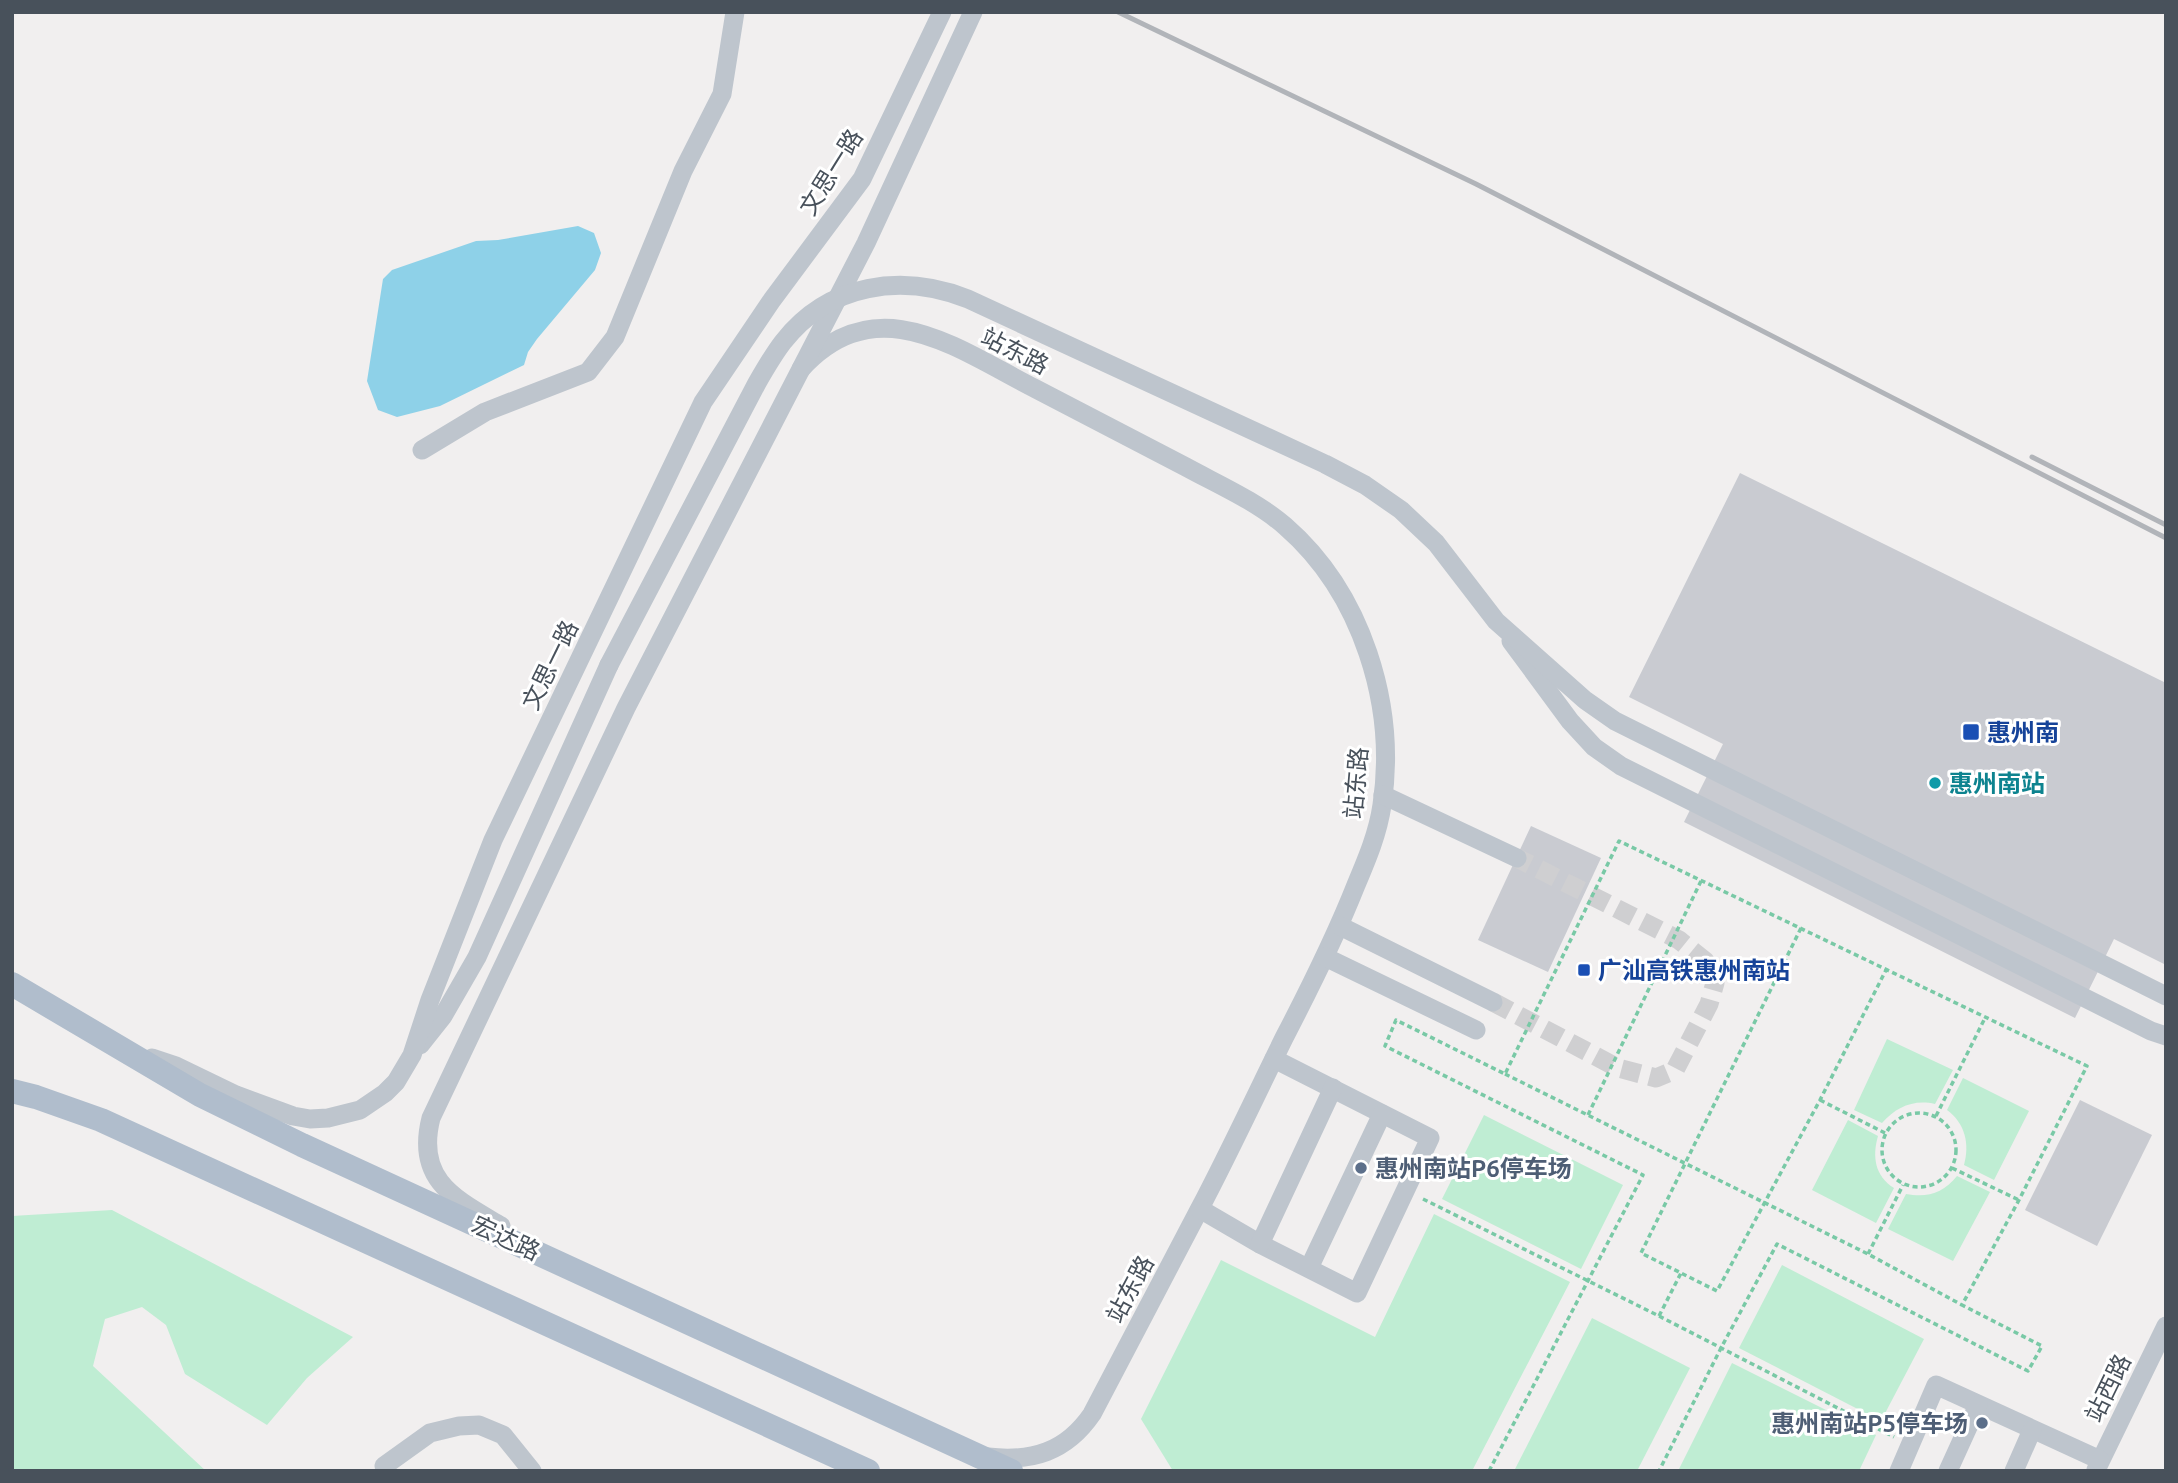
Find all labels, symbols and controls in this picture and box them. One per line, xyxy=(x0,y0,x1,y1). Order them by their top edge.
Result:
street label: 文思一路 xyxy=(794,124,868,220)
street label: 站东路 xyxy=(977,323,1053,379)
street label: 文思一路 xyxy=(517,616,583,714)
place label: 惠州南 xyxy=(1987,719,2059,746)
marker: 惠州南 xyxy=(1961,722,1981,742)
street label: 站东路 xyxy=(1339,746,1373,820)
place label: 惠州南站 xyxy=(1949,770,2045,797)
marker: 惠州南站 xyxy=(1927,775,1943,791)
place label: 广汕高铁惠州南站 xyxy=(1598,957,1790,984)
marker: 广汕高铁惠州南站 xyxy=(1576,962,1592,978)
place label: 惠州南站P6停车场 xyxy=(1375,1155,1572,1182)
marker: 惠州南站P6停车场 xyxy=(1353,1160,1369,1176)
street label: 宏达路 xyxy=(468,1211,544,1265)
street label: 站东路 xyxy=(1101,1251,1159,1327)
street label: 站西路 xyxy=(2080,1350,2136,1426)
place label: 惠州南站P5停车场 xyxy=(1771,1410,1968,1437)
marker: 惠州南站P5停车场 xyxy=(1974,1415,1990,1431)

